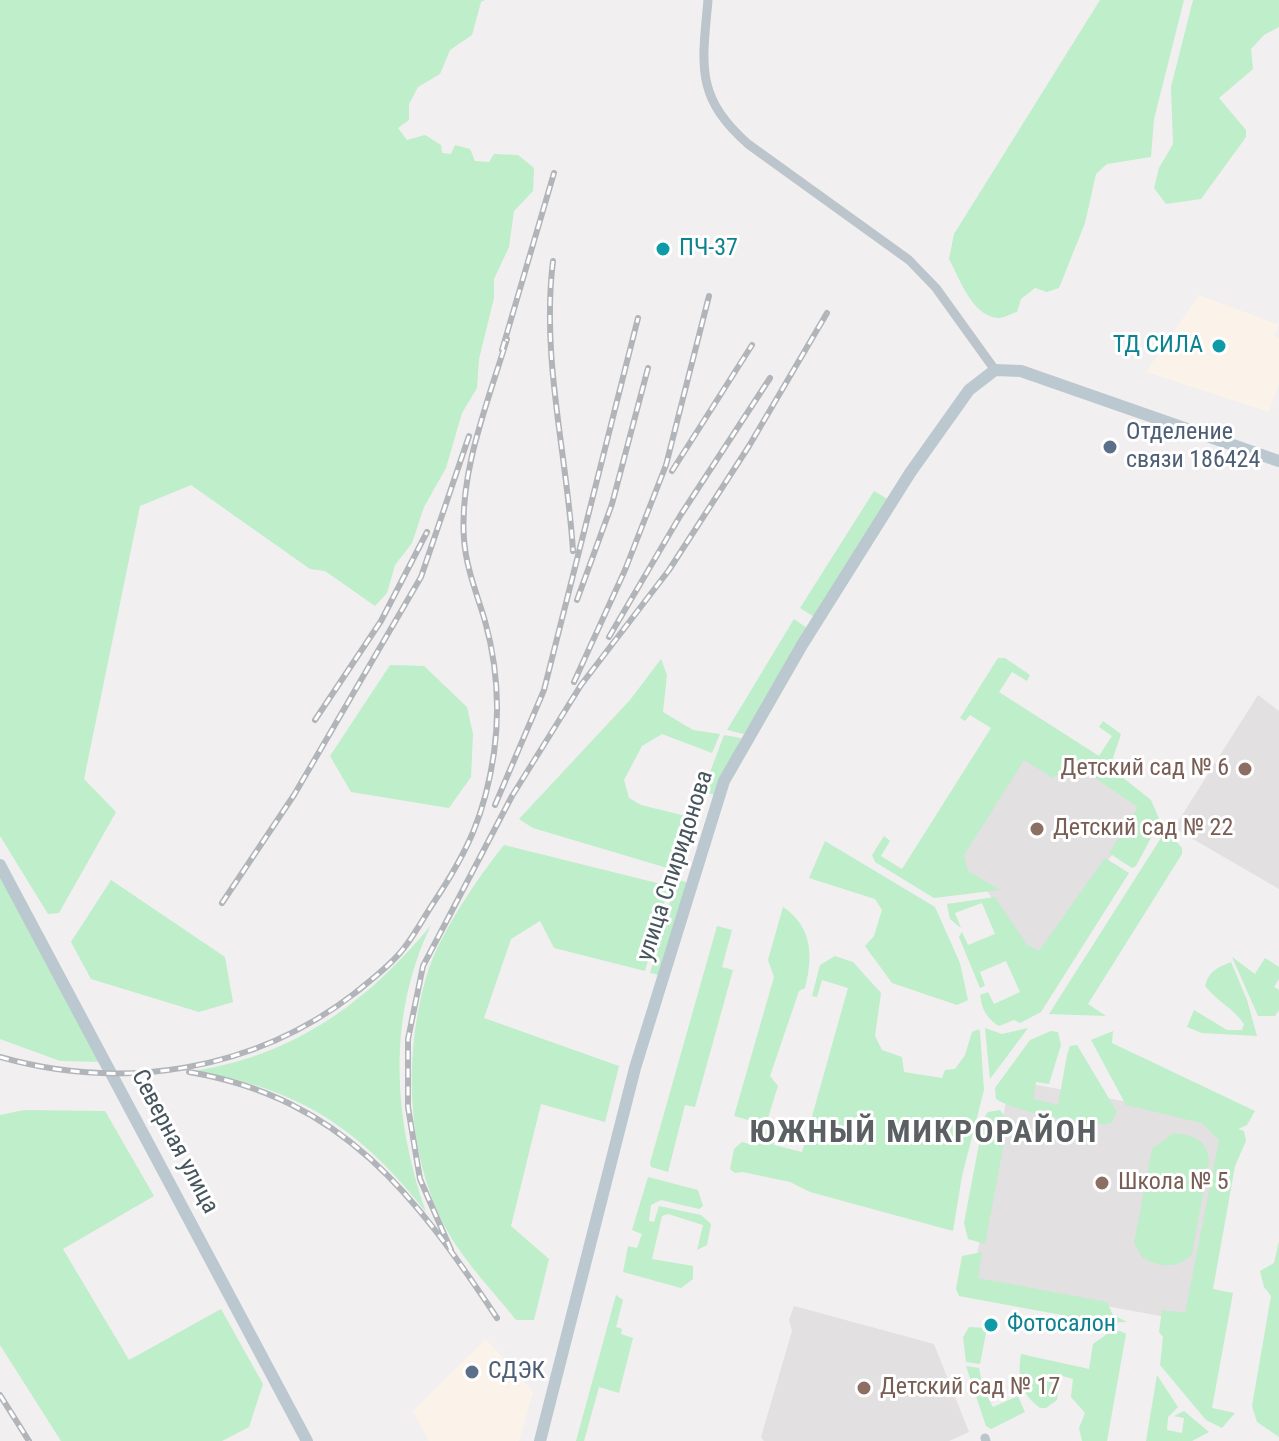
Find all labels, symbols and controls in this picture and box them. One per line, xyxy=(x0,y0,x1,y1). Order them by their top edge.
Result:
place label: ПЧ-37 xyxy=(679,235,738,263)
marker: ПЧ-37 xyxy=(654,240,672,258)
place label: ТД СИЛА xyxy=(1113,332,1203,360)
marker: ТД СИЛА xyxy=(1210,337,1228,355)
place label: Отделение связи 186424 xyxy=(1126,419,1260,475)
marker: Отделение связи 186424 xyxy=(1101,438,1119,456)
place label: Детский сад № 6 xyxy=(1061,755,1229,783)
marker: Детский сад № 6 xyxy=(1236,760,1254,778)
street label: улица Спиридонова xyxy=(632,767,720,965)
place label: Детский сад № 22 xyxy=(1053,815,1233,843)
marker: Детский сад № 22 xyxy=(1028,820,1046,838)
street label: Северная улица xyxy=(124,1065,224,1219)
district label: ЮЖНЫЙ МИКРОРАЙОН xyxy=(750,1115,1098,1153)
place label: Школа № 5 xyxy=(1118,1169,1229,1197)
marker: Школа № 5 xyxy=(1093,1174,1111,1192)
place label: Фотосалон xyxy=(1007,1311,1116,1339)
marker: Фотосалон xyxy=(982,1316,1000,1334)
place label: СДЭК xyxy=(488,1358,545,1386)
marker: СДЭК xyxy=(463,1363,481,1381)
place label: Детский сад № 17 xyxy=(880,1374,1060,1402)
marker: Детский сад № 17 xyxy=(855,1379,873,1397)

